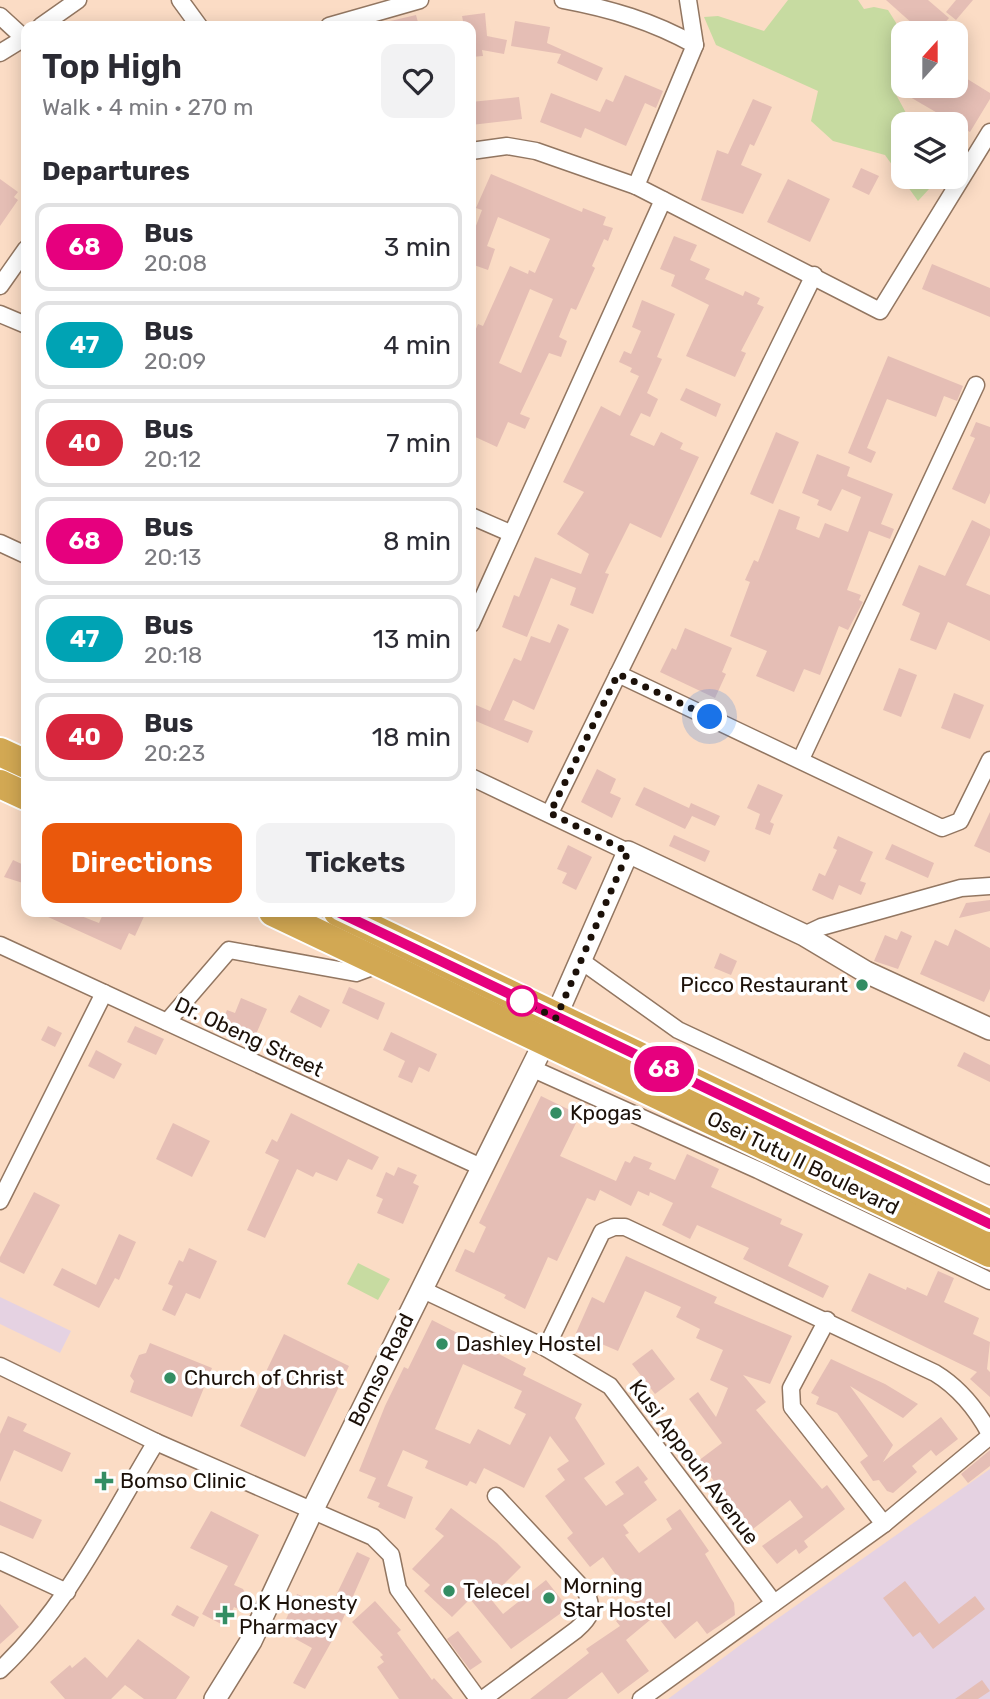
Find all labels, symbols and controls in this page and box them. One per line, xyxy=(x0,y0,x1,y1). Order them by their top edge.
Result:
north arrow xyxy=(891,21,968,98)
map controls xyxy=(891,21,968,189)
button: heart xyxy=(381,44,455,118)
text: Top High xyxy=(42,47,182,86)
text: Walk · 4 min · 270 m xyxy=(42,93,253,121)
button: layers xyxy=(891,112,968,189)
text: Departures xyxy=(42,156,190,187)
text: Bus xyxy=(144,218,193,249)
text: 3 min xyxy=(384,232,451,263)
text: 68 xyxy=(69,233,100,261)
text: 20:08 xyxy=(144,249,207,277)
text: Bus xyxy=(144,316,193,347)
text: 4 min xyxy=(383,330,451,361)
text: 47 xyxy=(70,331,99,359)
text: 20:09 xyxy=(144,347,206,375)
text: Bus xyxy=(144,414,193,445)
text: 7 min xyxy=(386,428,451,459)
text: 40 xyxy=(68,429,101,457)
text: 20:12 xyxy=(144,445,201,473)
text: Bus xyxy=(144,512,193,543)
text: 8 min xyxy=(383,526,451,557)
text: 68 xyxy=(69,527,100,555)
text: 20:13 xyxy=(144,543,202,571)
text: Bus xyxy=(144,610,193,641)
text: 13 min xyxy=(373,624,451,655)
text: 47 xyxy=(70,625,99,653)
text: 20:18 xyxy=(144,641,202,669)
your location xyxy=(692,699,727,734)
text: Bus xyxy=(144,708,193,739)
text: 18 min xyxy=(372,722,451,753)
text: 40 xyxy=(68,723,101,751)
text: 20:23 xyxy=(144,739,205,767)
button: Directions xyxy=(42,823,242,903)
button: Tickets xyxy=(256,823,455,903)
place label: Picco Restaurant xyxy=(680,972,848,997)
marker: Picco Restaurant xyxy=(854,977,870,993)
unlabelled marker xyxy=(507,986,537,1016)
street label: Dr. Obeng Street xyxy=(171,991,328,1082)
line badge: 68 xyxy=(632,1046,696,1092)
text: 68 xyxy=(648,1055,680,1083)
place label: Kpogas xyxy=(570,1100,642,1125)
marker: Kpogas xyxy=(548,1105,564,1121)
street label: Osei Tutu II Boulevard xyxy=(703,1105,903,1220)
street label: Bomso Road xyxy=(342,1309,419,1430)
place label: Dashley Hostel xyxy=(456,1331,601,1356)
marker: Dashley Hostel xyxy=(434,1336,450,1352)
place label: Church of Christ xyxy=(184,1365,344,1390)
marker: Church of Christ xyxy=(162,1370,178,1386)
street label: Kusi Appouh Avenue xyxy=(624,1374,765,1549)
place label: Bomso Clinic xyxy=(120,1468,246,1493)
marker: Bomso Clinic xyxy=(94,1471,114,1491)
place label: Morning Star Hostel xyxy=(563,1573,671,1622)
place label: Telecel xyxy=(463,1578,530,1603)
marker: Telecel xyxy=(441,1583,457,1599)
place label: O.K Honesty Pharmacy xyxy=(239,1590,358,1639)
marker: Morning Star Hostel xyxy=(541,1590,557,1606)
marker: O.K Honesty Pharmacy xyxy=(217,1607,233,1623)

